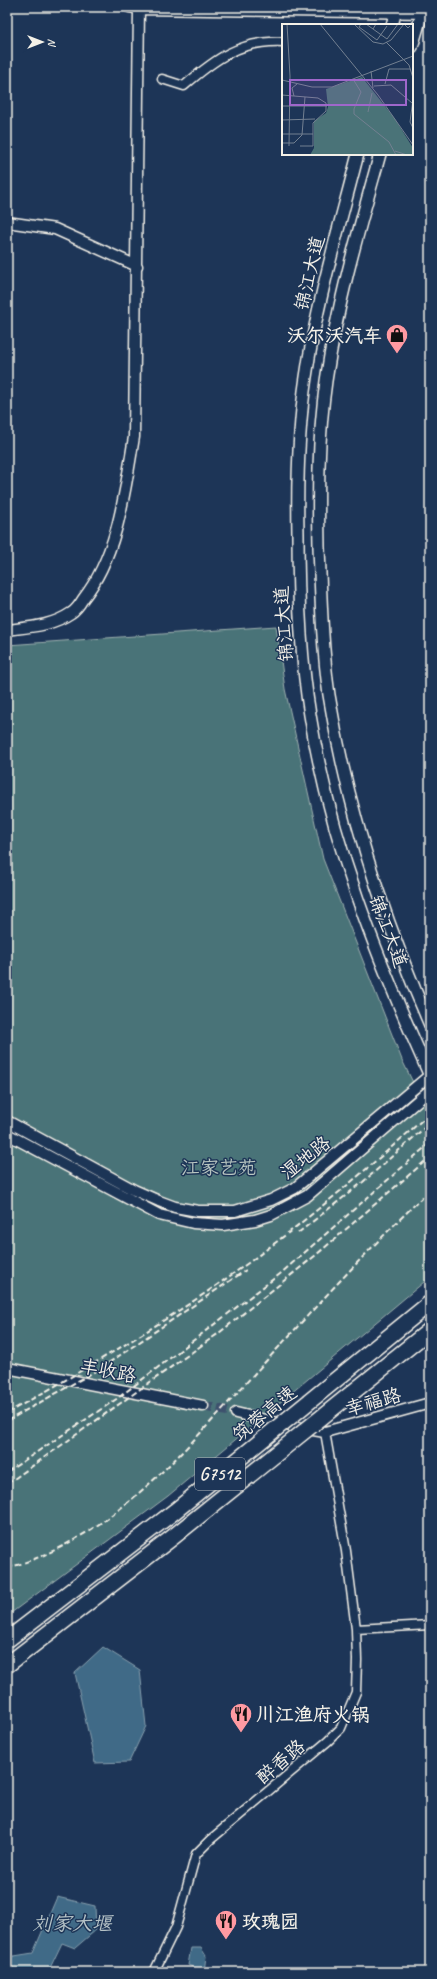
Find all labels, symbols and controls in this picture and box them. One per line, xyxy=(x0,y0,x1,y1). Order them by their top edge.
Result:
north arrow xyxy=(22,22,62,62)
inset map xyxy=(282,24,413,155)
text: N xyxy=(45,39,59,48)
street label: 锦江大道 xyxy=(290,233,330,313)
shop icon: 沃尔沃汽车 xyxy=(384,322,410,355)
place label: 沃尔沃汽车 xyxy=(287,324,382,348)
street label: 锦江大道 xyxy=(269,585,299,663)
street label: 锦江大道 xyxy=(363,892,413,971)
street label: 湿地路 xyxy=(276,1131,335,1185)
park label: 江家艺苑 xyxy=(181,1156,257,1180)
street label: 丰收路 xyxy=(78,1354,138,1388)
street label: 筑蓉高速 xyxy=(228,1381,302,1447)
street label: 幸福路 xyxy=(343,1383,404,1421)
road number: G7512 xyxy=(195,1458,245,1490)
restaurant icon: 川江渔府火锅 xyxy=(228,1701,254,1734)
place label: 川江渔府火锅 xyxy=(256,1703,370,1727)
street label: 醉香路 xyxy=(251,1734,310,1789)
restaurant icon: 玫瑰园 xyxy=(213,1908,239,1941)
place label: 玫瑰园 xyxy=(242,1910,299,1934)
water label: 刘家大堰 xyxy=(32,1911,114,1936)

